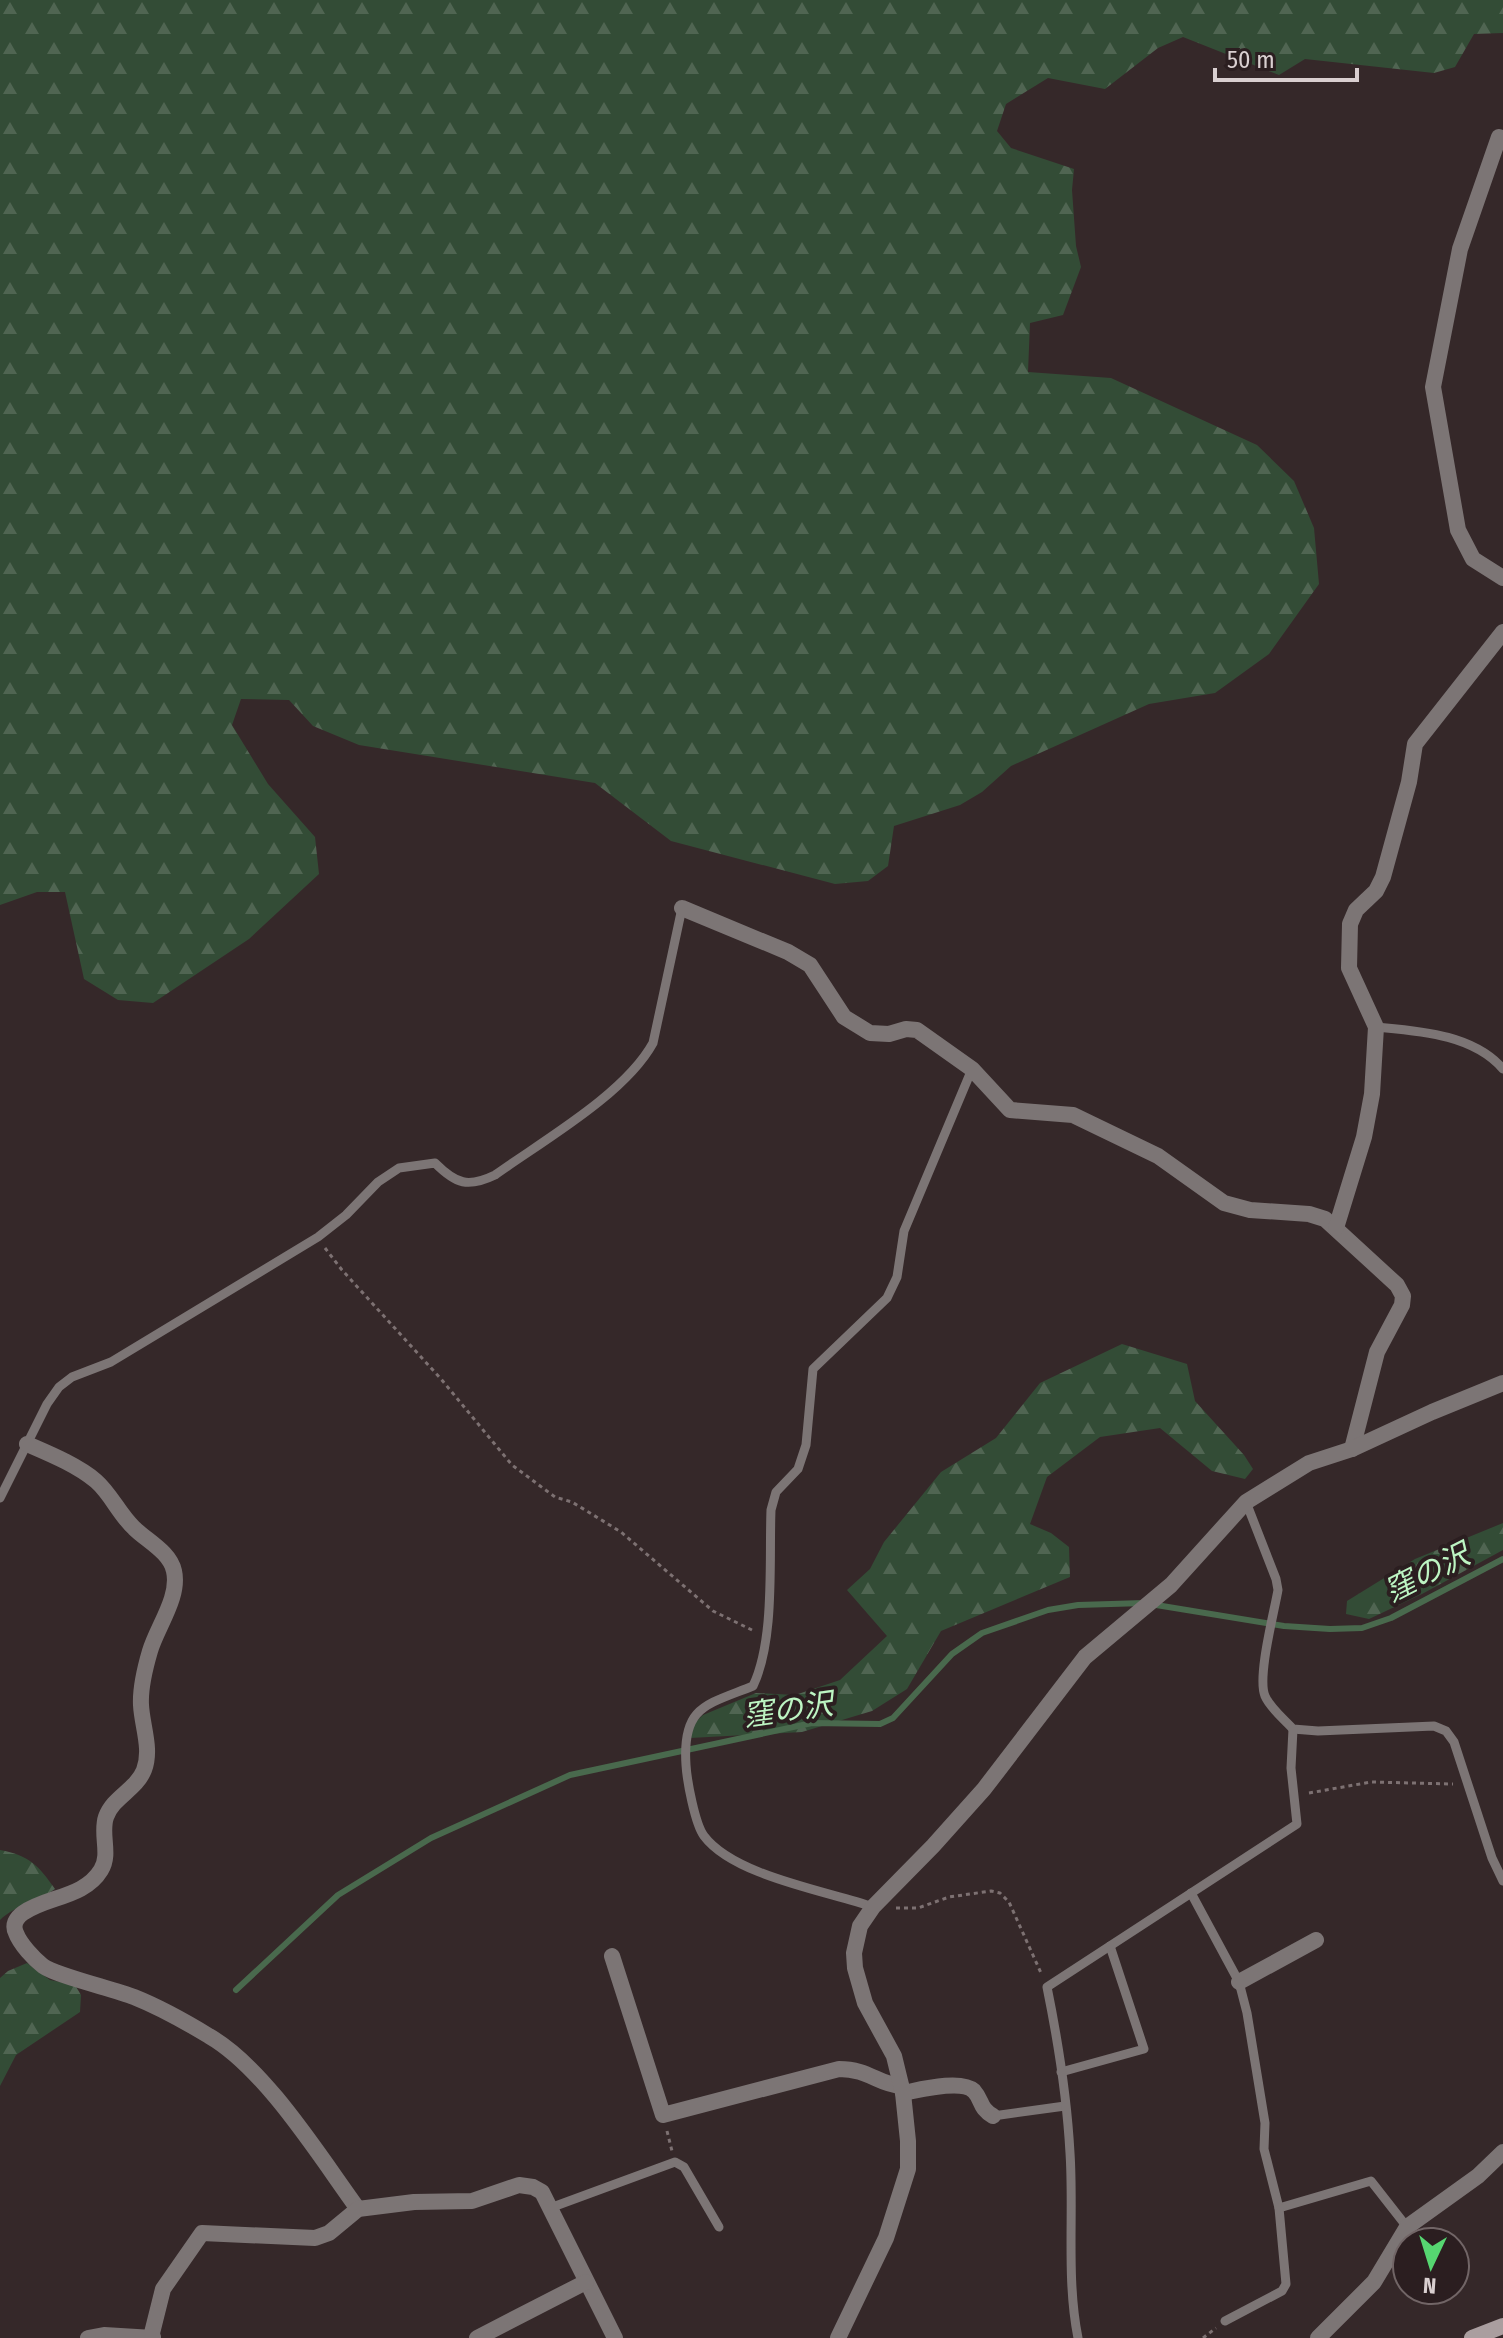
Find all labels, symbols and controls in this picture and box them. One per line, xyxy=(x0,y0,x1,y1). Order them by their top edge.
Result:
scale bar xyxy=(1215,32,1357,82)
text: 50 m xyxy=(1227,46,1275,74)
water label: 窪の沢 xyxy=(1379,1535,1479,1609)
water label: 窪の沢 xyxy=(741,1685,839,1734)
north arrow xyxy=(1391,2226,1471,2306)
text: N xyxy=(1422,2272,1437,2299)

